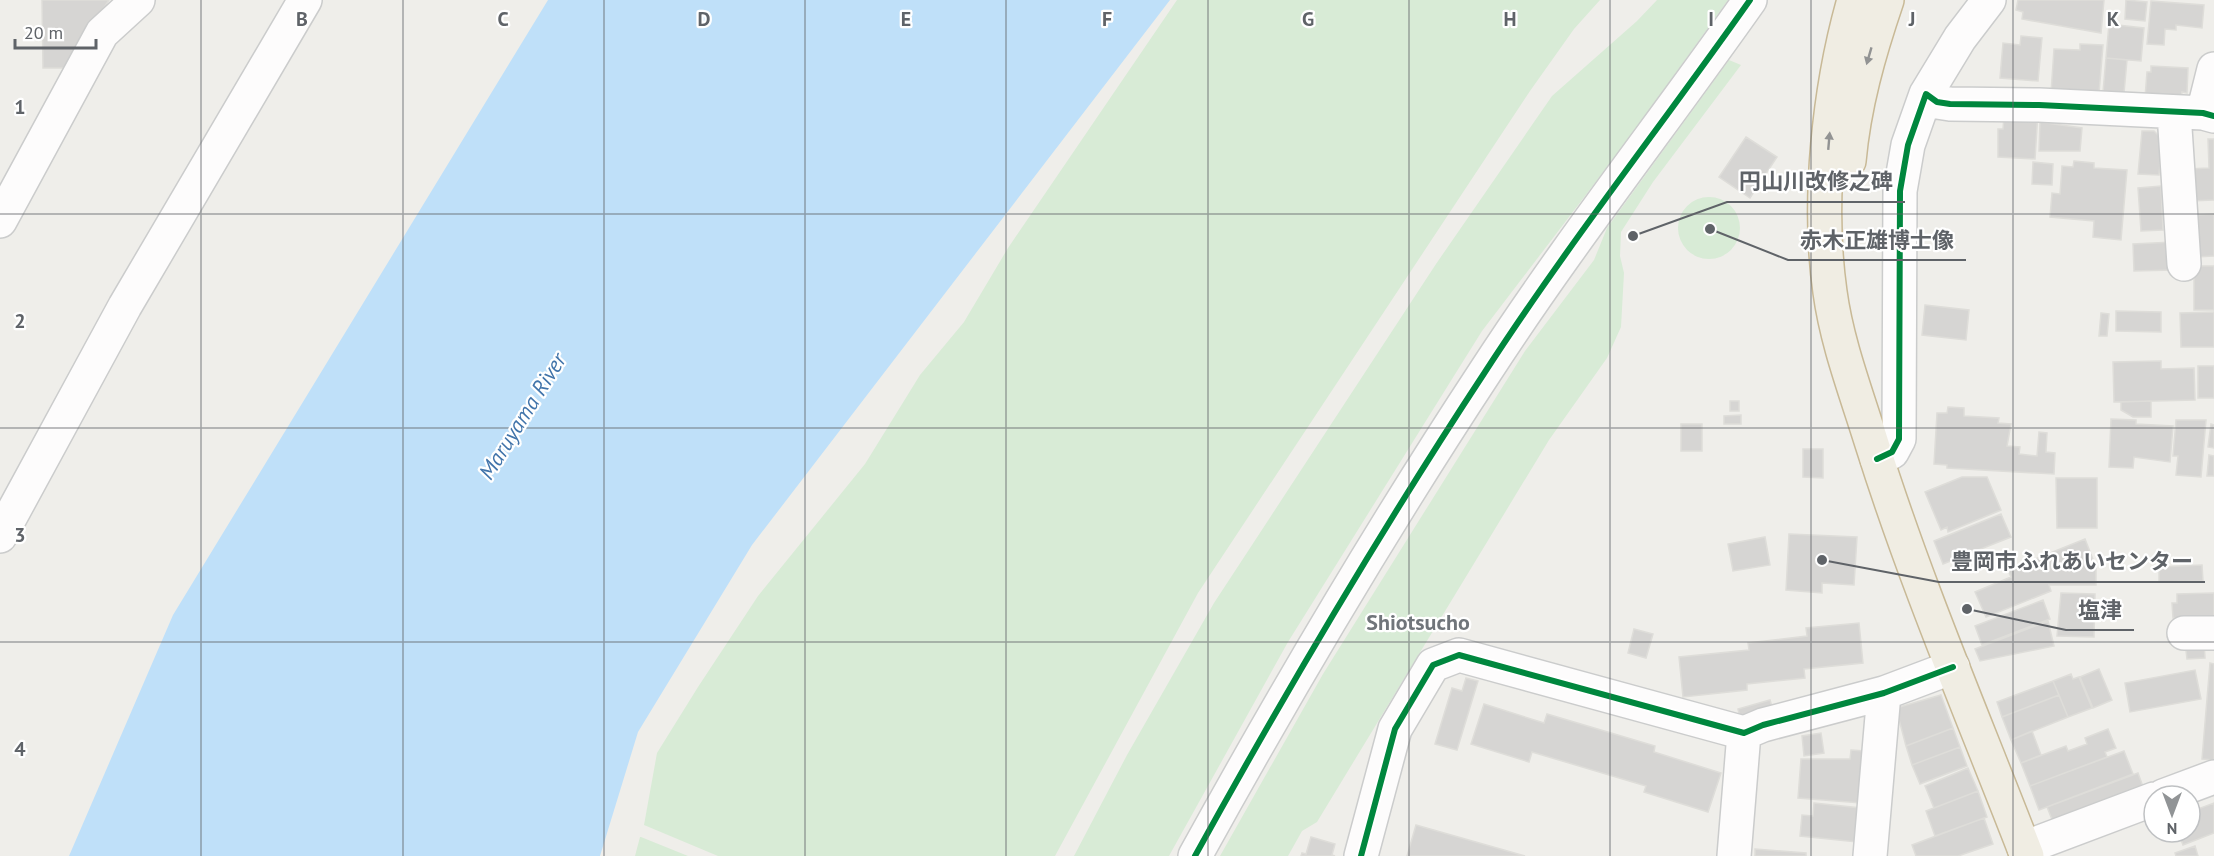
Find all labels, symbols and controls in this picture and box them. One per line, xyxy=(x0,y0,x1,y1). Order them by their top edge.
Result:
text: B xyxy=(296,6,308,32)
text: C xyxy=(497,6,509,32)
text: D xyxy=(698,6,711,32)
text: E xyxy=(901,6,911,32)
text: F xyxy=(1102,6,1112,32)
text: G xyxy=(1302,6,1314,32)
text: H xyxy=(1503,6,1517,32)
text: I xyxy=(1708,6,1714,32)
text: J xyxy=(1908,6,1915,32)
text: K xyxy=(2107,6,2120,32)
scale bar xyxy=(15,12,96,50)
text: 20 m xyxy=(24,21,63,44)
one-way arrow xyxy=(1864,47,1873,65)
text: 1 xyxy=(14,94,26,120)
one-way arrow xyxy=(1824,131,1834,150)
callout: 円山川改修之碑 xyxy=(1727,162,1905,202)
text: 円山川改修之碑 xyxy=(1739,167,1893,195)
callout: 赤木正雄博士像 xyxy=(1788,220,1966,260)
text: 赤木正雄博士像 xyxy=(1800,226,1954,254)
text: 2 xyxy=(14,308,26,334)
water label: Maruyama River xyxy=(472,346,573,484)
text: 3 xyxy=(14,522,26,548)
callout: 豊岡市ふれあいセンター xyxy=(1939,542,2205,582)
text: 豊岡市ふれあいセンター xyxy=(1951,547,2193,575)
callout: 塩津 xyxy=(2066,590,2134,630)
text: 塩津 xyxy=(2078,596,2122,624)
district label: Shiotsucho xyxy=(1366,608,1470,636)
text: 4 xyxy=(14,736,26,762)
north arrow xyxy=(2142,784,2202,844)
text: N xyxy=(2167,819,2177,839)

